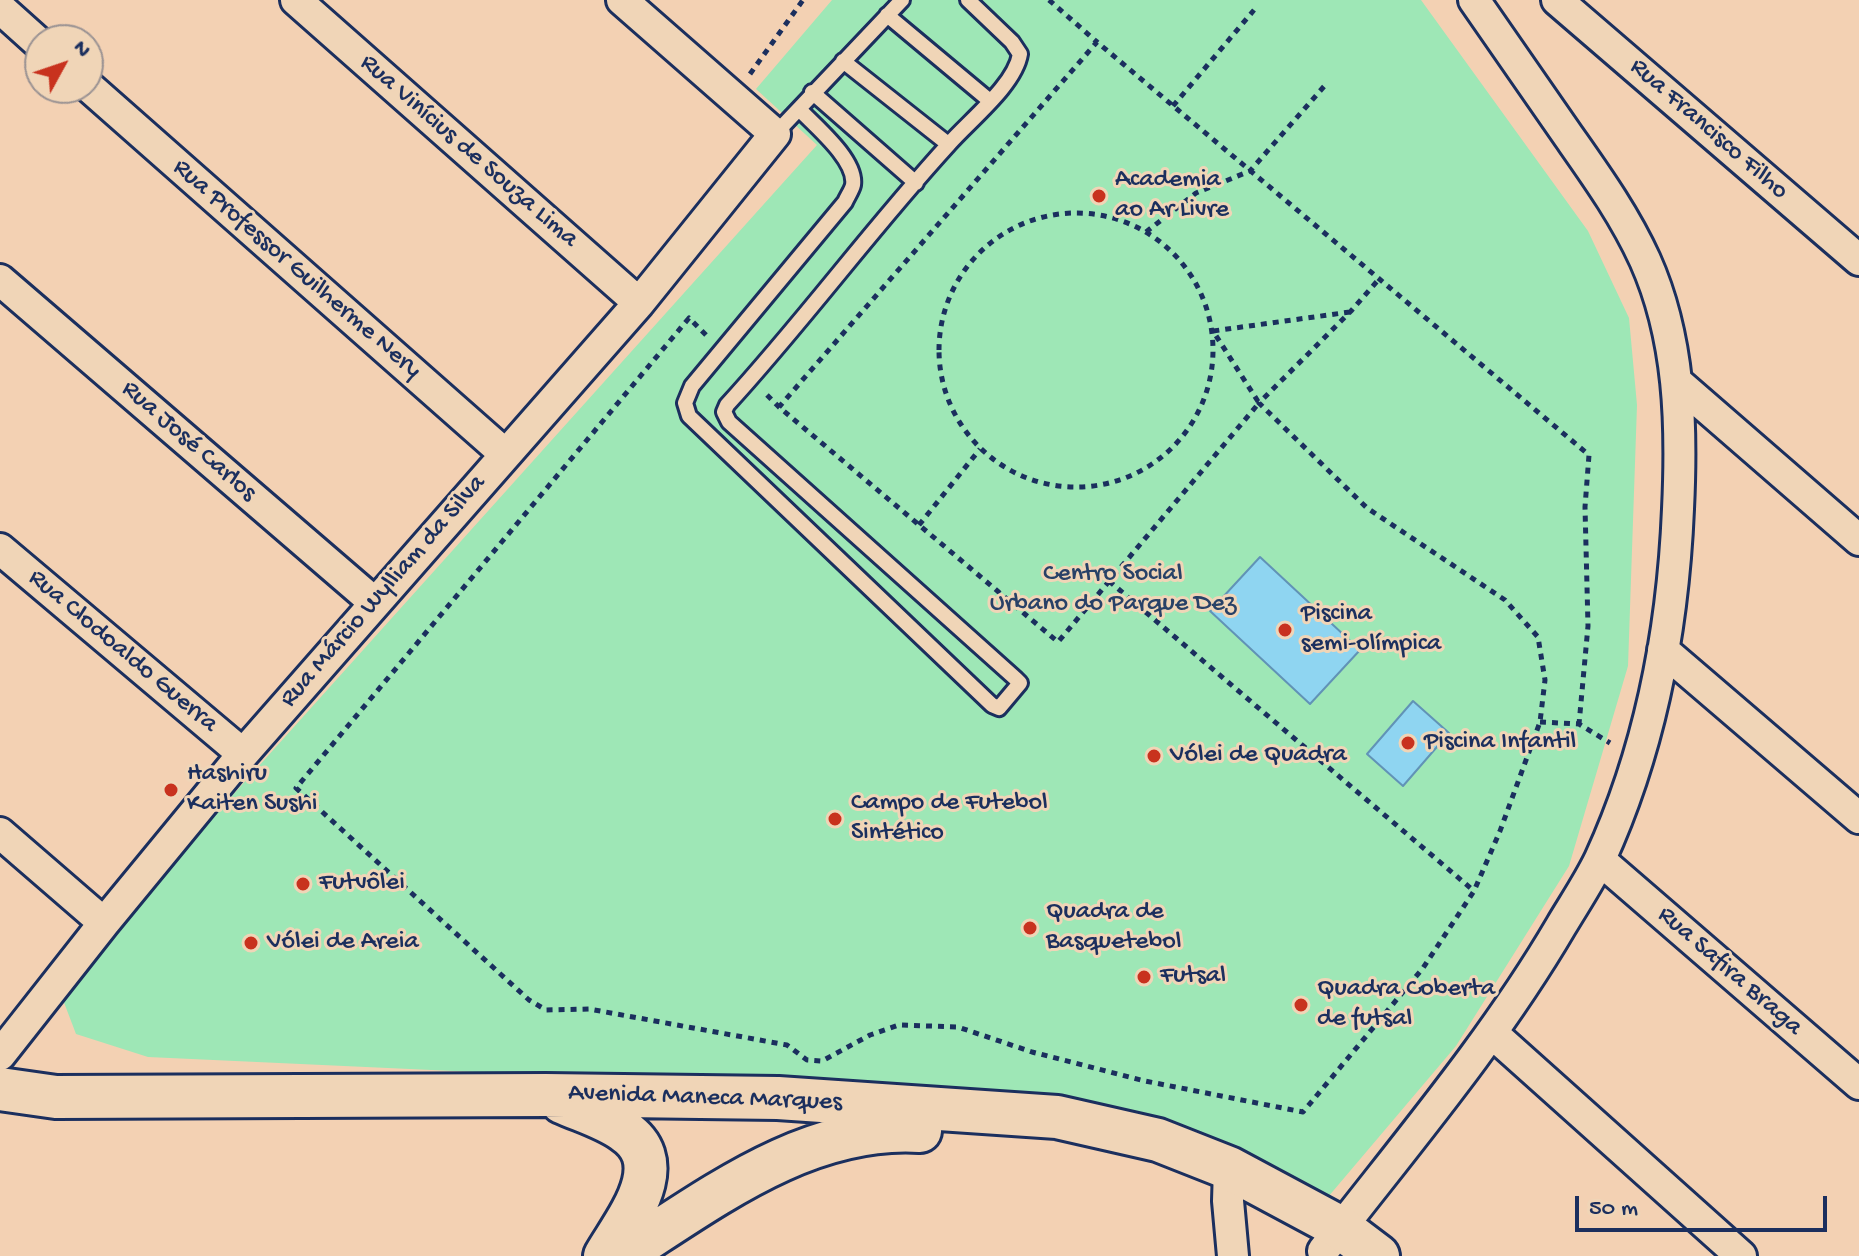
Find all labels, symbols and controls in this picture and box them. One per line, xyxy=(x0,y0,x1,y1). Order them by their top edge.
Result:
north arrow xyxy=(24,24,104,104)
text: N xyxy=(66,36,95,64)
street label: Rua Vinícius de Souza Lima xyxy=(352,49,584,255)
street label: Rua Francisco Filho xyxy=(1622,52,1794,208)
street label: Rua Professor Guilherme Nery xyxy=(165,153,427,387)
place label: Academia ao Ar Livre xyxy=(1115,165,1229,226)
marker: Academia ao Ar Livre xyxy=(1090,187,1108,205)
street label: Rua José Carlos xyxy=(114,375,262,509)
street label: Rua Márcio Wylliam da Silva xyxy=(274,469,494,715)
park label: Centro Social Urbano do Parque Dez xyxy=(990,559,1236,620)
street label: Rua Clodoaldo Guerra xyxy=(21,563,223,741)
place label: Piscina semi-olímpica xyxy=(1301,599,1441,660)
marker: Piscina semi-olímpica xyxy=(1276,621,1294,639)
place label: Piscina Infantil xyxy=(1424,727,1576,759)
marker: Piscina Infantil xyxy=(1399,734,1417,752)
place label: Vólei de Quadra xyxy=(1170,740,1347,772)
marker: Vólei de Quadra xyxy=(1145,747,1163,765)
place label: Hashiru Kaiten Sushi xyxy=(187,759,317,820)
marker: Hashiru Kaiten Sushi xyxy=(162,781,180,799)
place label: Campo de Futebol Sintético xyxy=(851,788,1048,850)
marker: Campo de Futebol Sintético xyxy=(826,810,844,828)
place label: Futvôlei xyxy=(319,868,405,900)
marker: Futvôlei xyxy=(294,875,312,893)
place label: Quadra de Basquetebol xyxy=(1046,897,1181,958)
street label: Rua Safira Braga xyxy=(1650,900,1808,1044)
marker: Quadra de Basquetebol xyxy=(1021,919,1039,937)
place label: Vólei de Areia xyxy=(267,927,419,959)
marker: Vólei de Areia xyxy=(242,934,260,952)
place label: Futsal xyxy=(1160,961,1226,993)
marker: Futsal xyxy=(1135,968,1153,986)
place label: Quadra Coberta de futsal xyxy=(1317,974,1495,1036)
marker: Quadra Coberta de futsal xyxy=(1292,996,1310,1014)
street label: Avenida Maneca Marques xyxy=(567,1079,843,1119)
scale bar xyxy=(1579,1180,1831,1230)
text: 50 m xyxy=(1589,1195,1638,1224)

